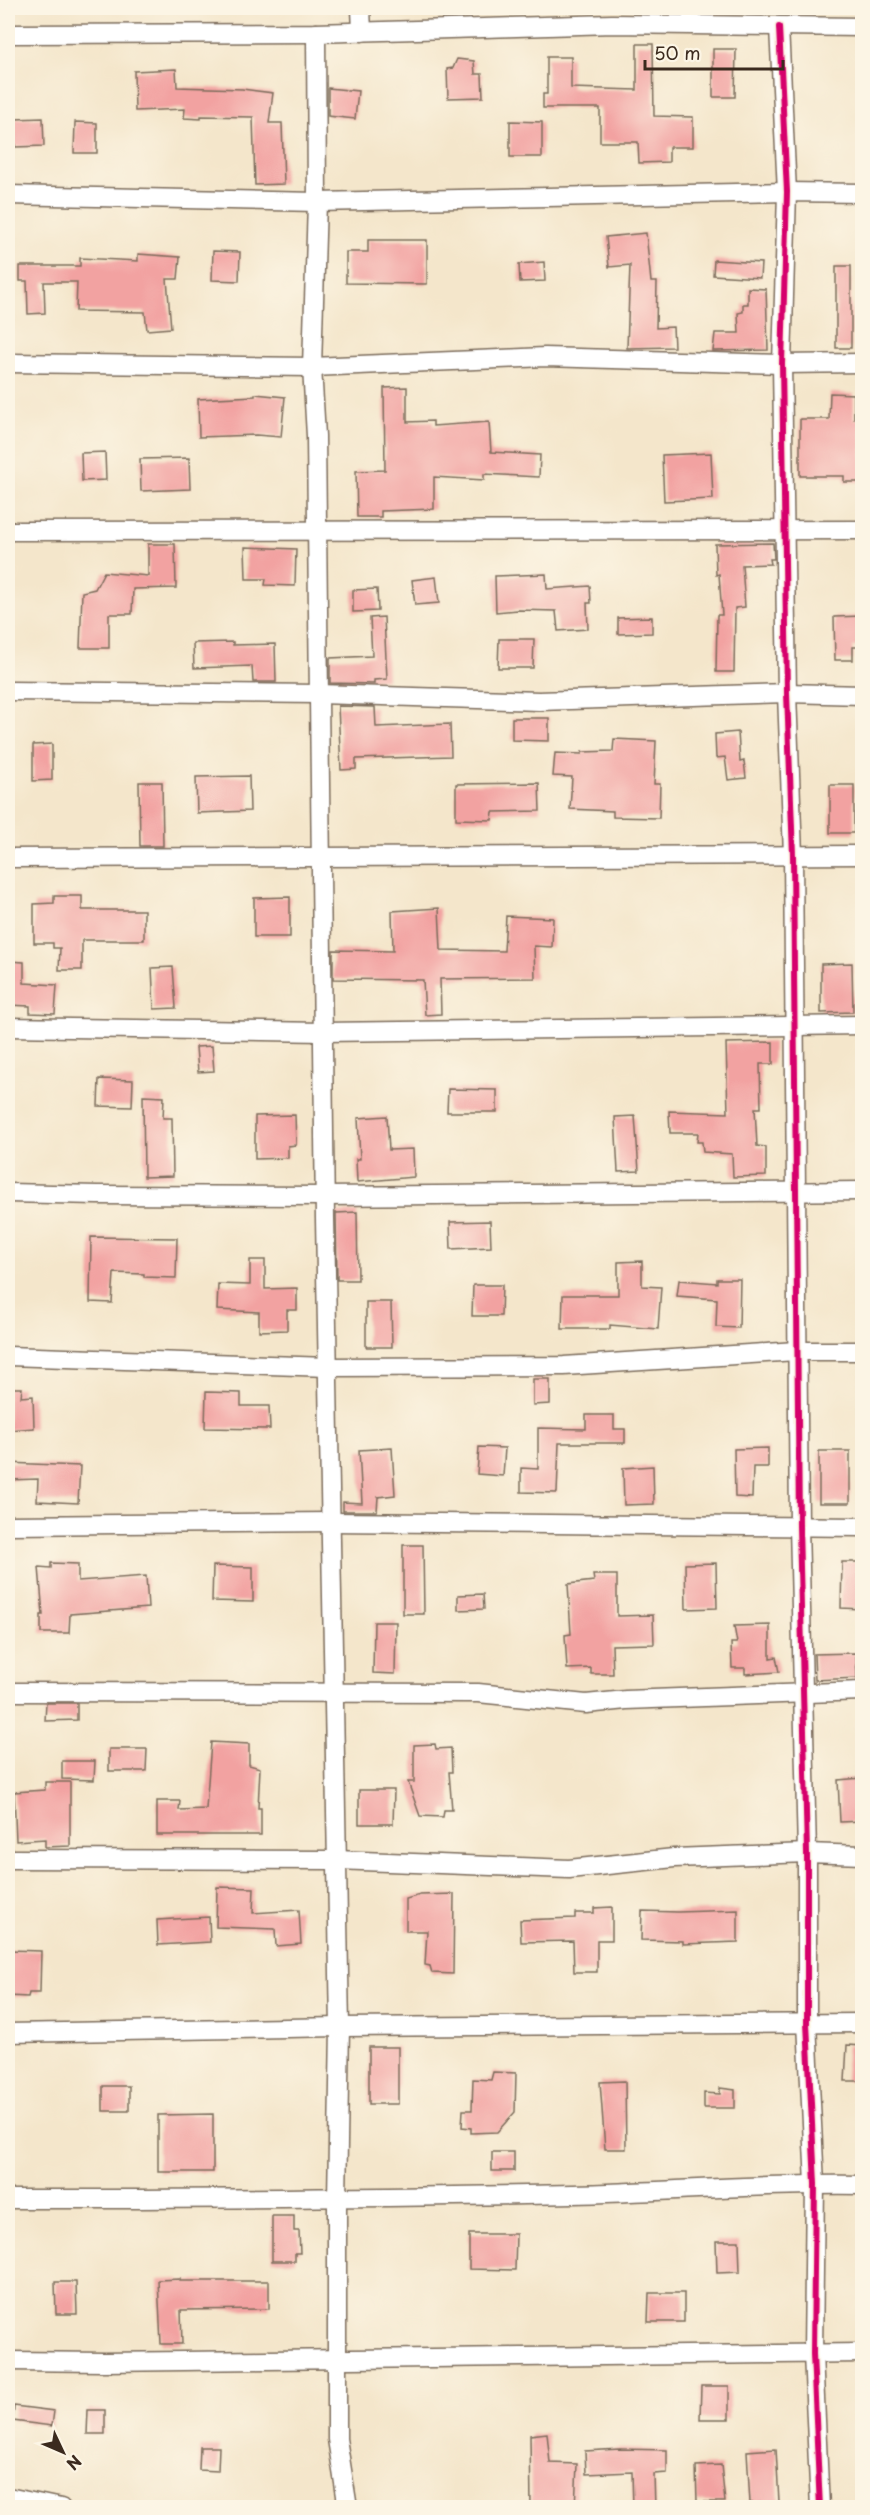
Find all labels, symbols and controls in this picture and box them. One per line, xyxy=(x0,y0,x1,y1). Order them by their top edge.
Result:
scale bar xyxy=(645,33,783,71)
text: 50 m xyxy=(654,39,701,66)
north arrow xyxy=(33,2422,93,2482)
text: N xyxy=(61,2450,88,2476)

